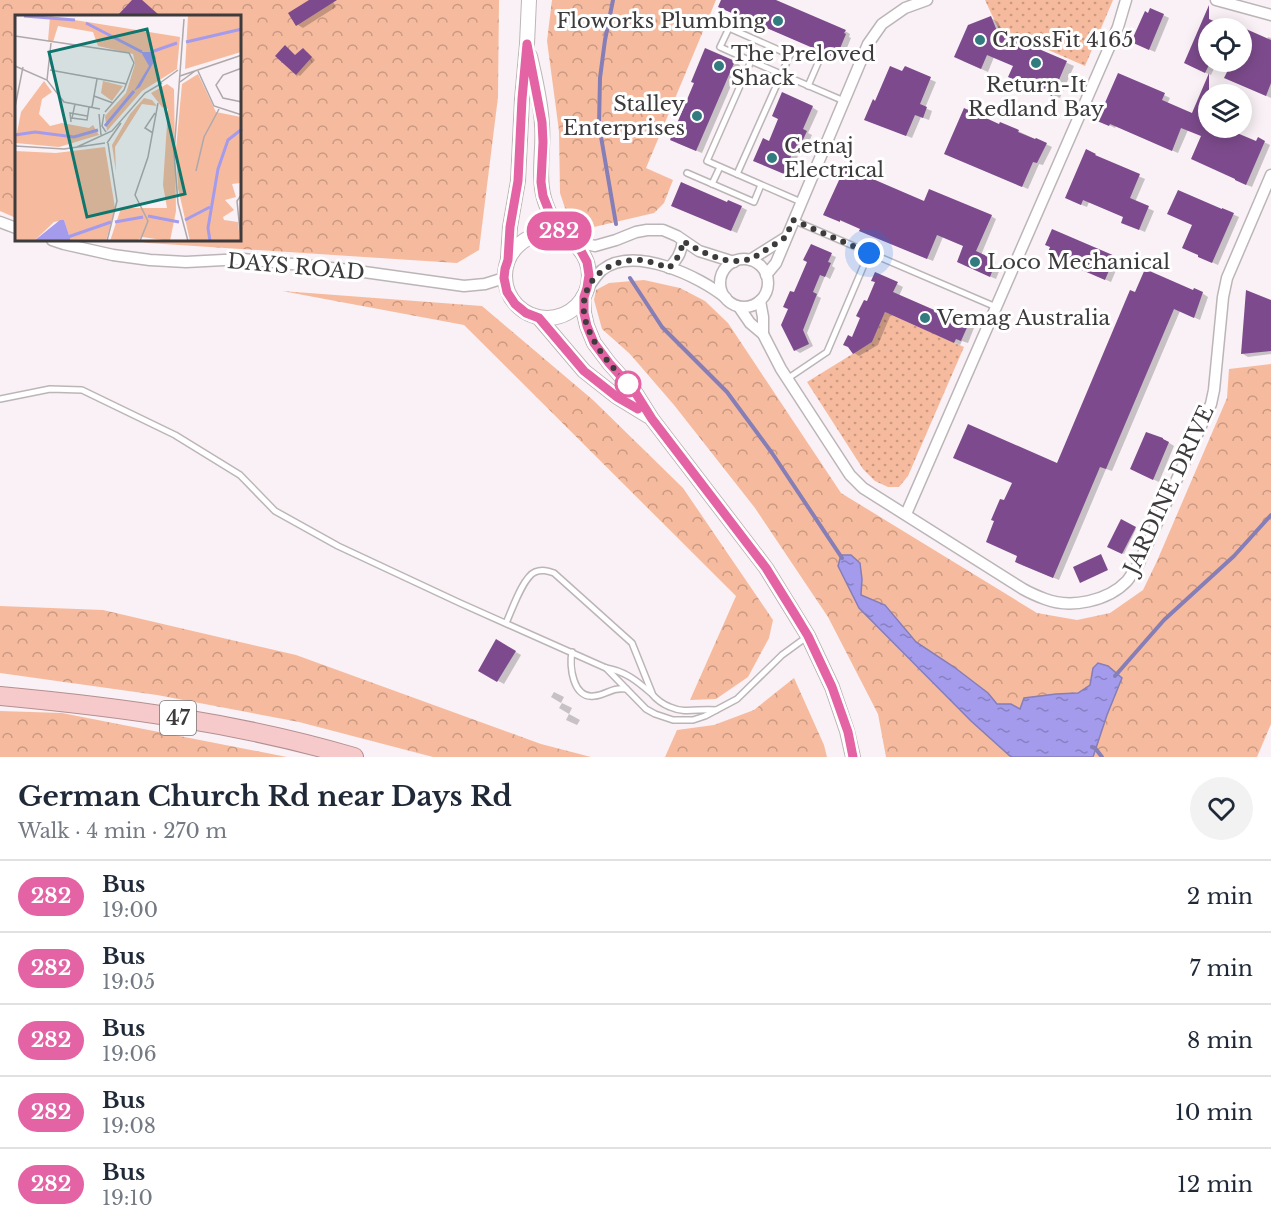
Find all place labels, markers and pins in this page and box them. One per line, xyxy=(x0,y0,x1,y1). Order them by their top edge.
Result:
place label: Floworks Plumbing xyxy=(556,8,766,34)
marker: Floworks Plumbing xyxy=(771,14,785,28)
place label: CrossFit 4165 xyxy=(992,27,1134,53)
marker: CrossFit 4165 xyxy=(973,33,987,47)
place label: The Preloved Shack xyxy=(731,41,875,91)
marker: Return-It Redland Bay xyxy=(1029,56,1043,70)
marker: The Preloved Shack xyxy=(712,59,726,73)
place label: Return-It Redland Bay xyxy=(968,72,1105,122)
place label: Stalley Enterprises xyxy=(563,91,686,141)
marker: Stalley Enterprises xyxy=(690,109,704,123)
place label: Cetnaj Electrical xyxy=(784,133,884,183)
marker: Cetnaj Electrical xyxy=(765,151,779,165)
place label: Loco Mechanical xyxy=(987,249,1170,275)
marker: Loco Mechanical xyxy=(968,255,982,269)
place label: Vemag Australia xyxy=(936,305,1111,331)
marker: Vemag Australia xyxy=(918,311,932,325)
unlabelled marker xyxy=(615,371,641,397)

